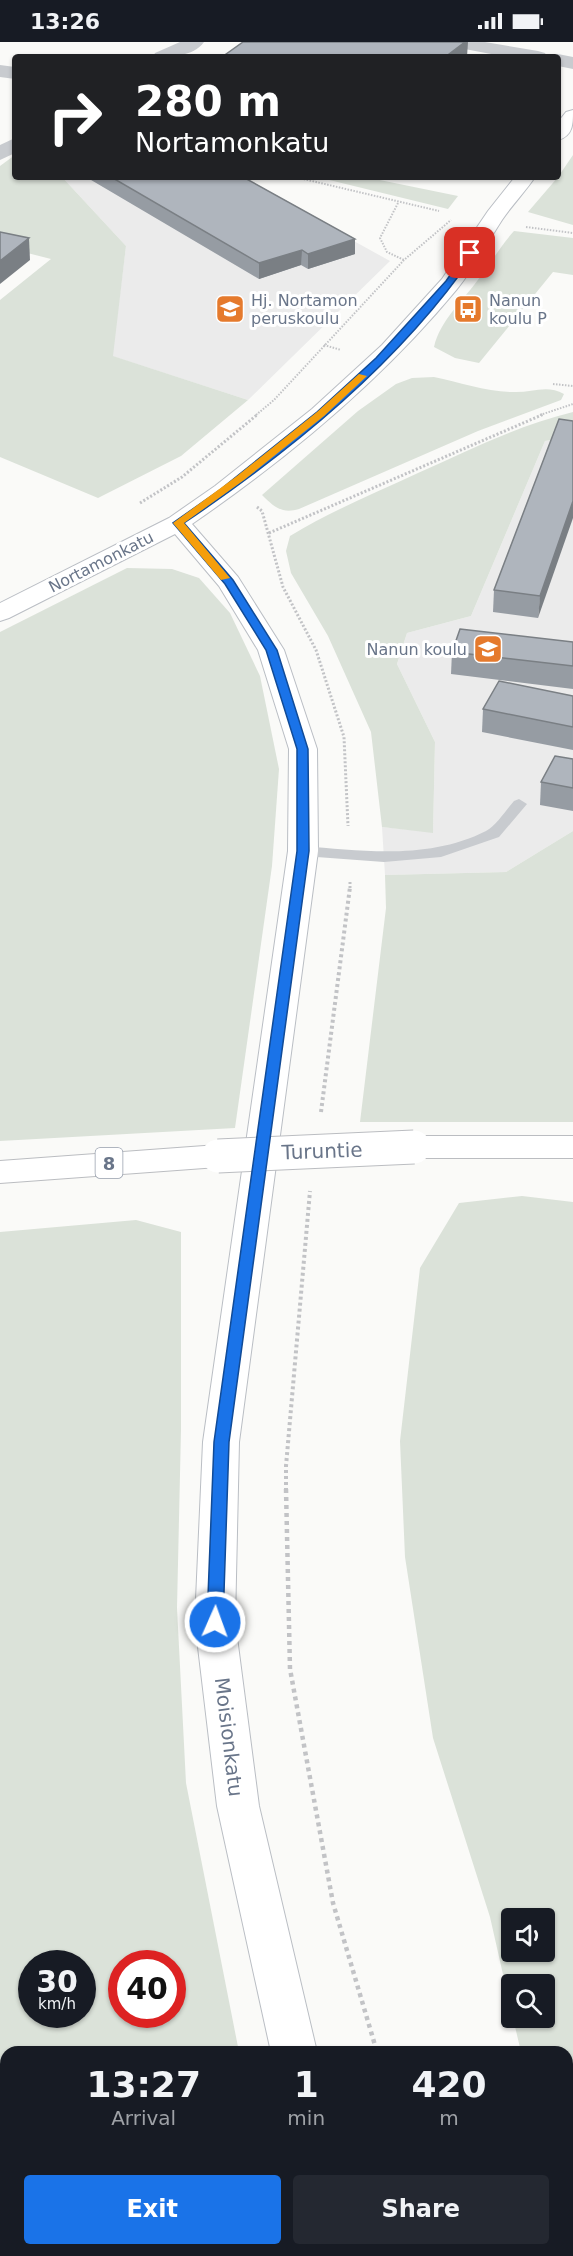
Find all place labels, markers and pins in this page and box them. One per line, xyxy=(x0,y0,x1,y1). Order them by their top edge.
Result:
pin xyxy=(444,227,495,278)
place label: Hj. Nortamon peruskoulu xyxy=(251,291,358,328)
place label: Nanun koulu P xyxy=(489,291,547,328)
school or university icon: Hj. Nortamon peruskoulu xyxy=(214,293,246,325)
bus stop icon: Nanun koulu P xyxy=(452,293,484,325)
school or university icon: Nanun koulu xyxy=(472,633,504,665)
place label: Nanun koulu xyxy=(367,640,467,659)

